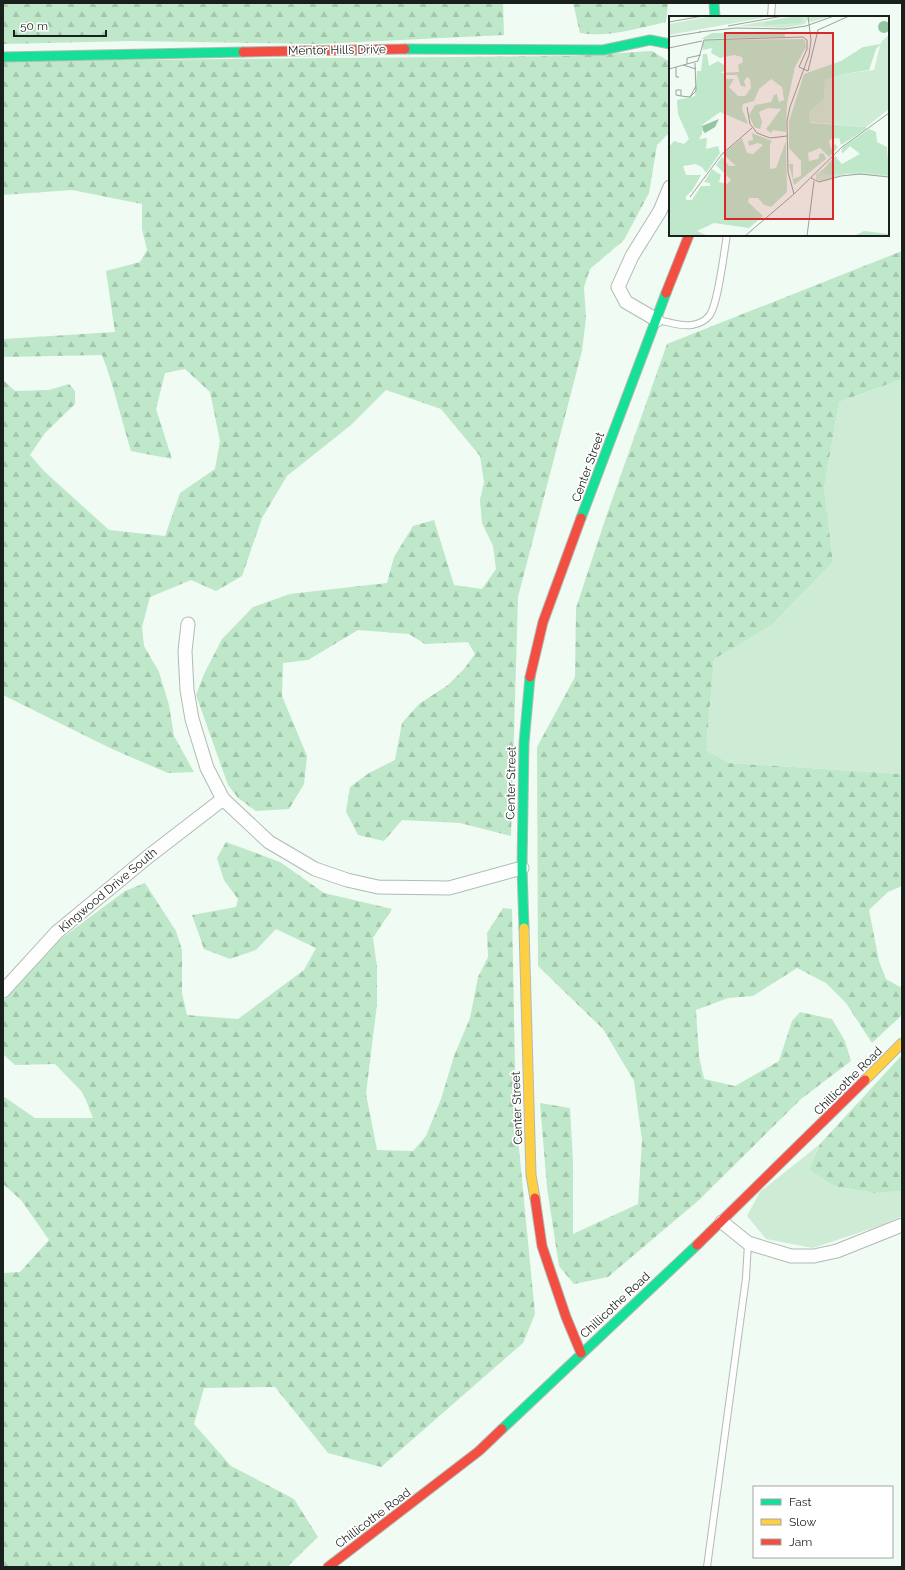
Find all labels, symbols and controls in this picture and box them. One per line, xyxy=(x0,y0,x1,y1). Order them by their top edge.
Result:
scale bar xyxy=(14,12,106,38)
inset map xyxy=(669,16,889,236)
text: 50 m xyxy=(20,19,48,33)
street label: Mentor Hills Drive xyxy=(288,42,386,58)
street label: Center Street xyxy=(569,430,607,504)
street label: Center Street xyxy=(503,746,519,820)
street label: Kingwood Drive South xyxy=(56,845,160,935)
street label: Chillicothe Road xyxy=(811,1044,885,1118)
street label: Center Street xyxy=(509,1071,525,1145)
street label: Chillicothe Road xyxy=(577,1269,653,1341)
street label: Chillicothe Road xyxy=(333,1485,413,1551)
legend xyxy=(753,1486,893,1558)
text: Fast xyxy=(789,1495,812,1509)
text: Slow xyxy=(789,1515,816,1529)
text: Jam xyxy=(789,1535,812,1549)

